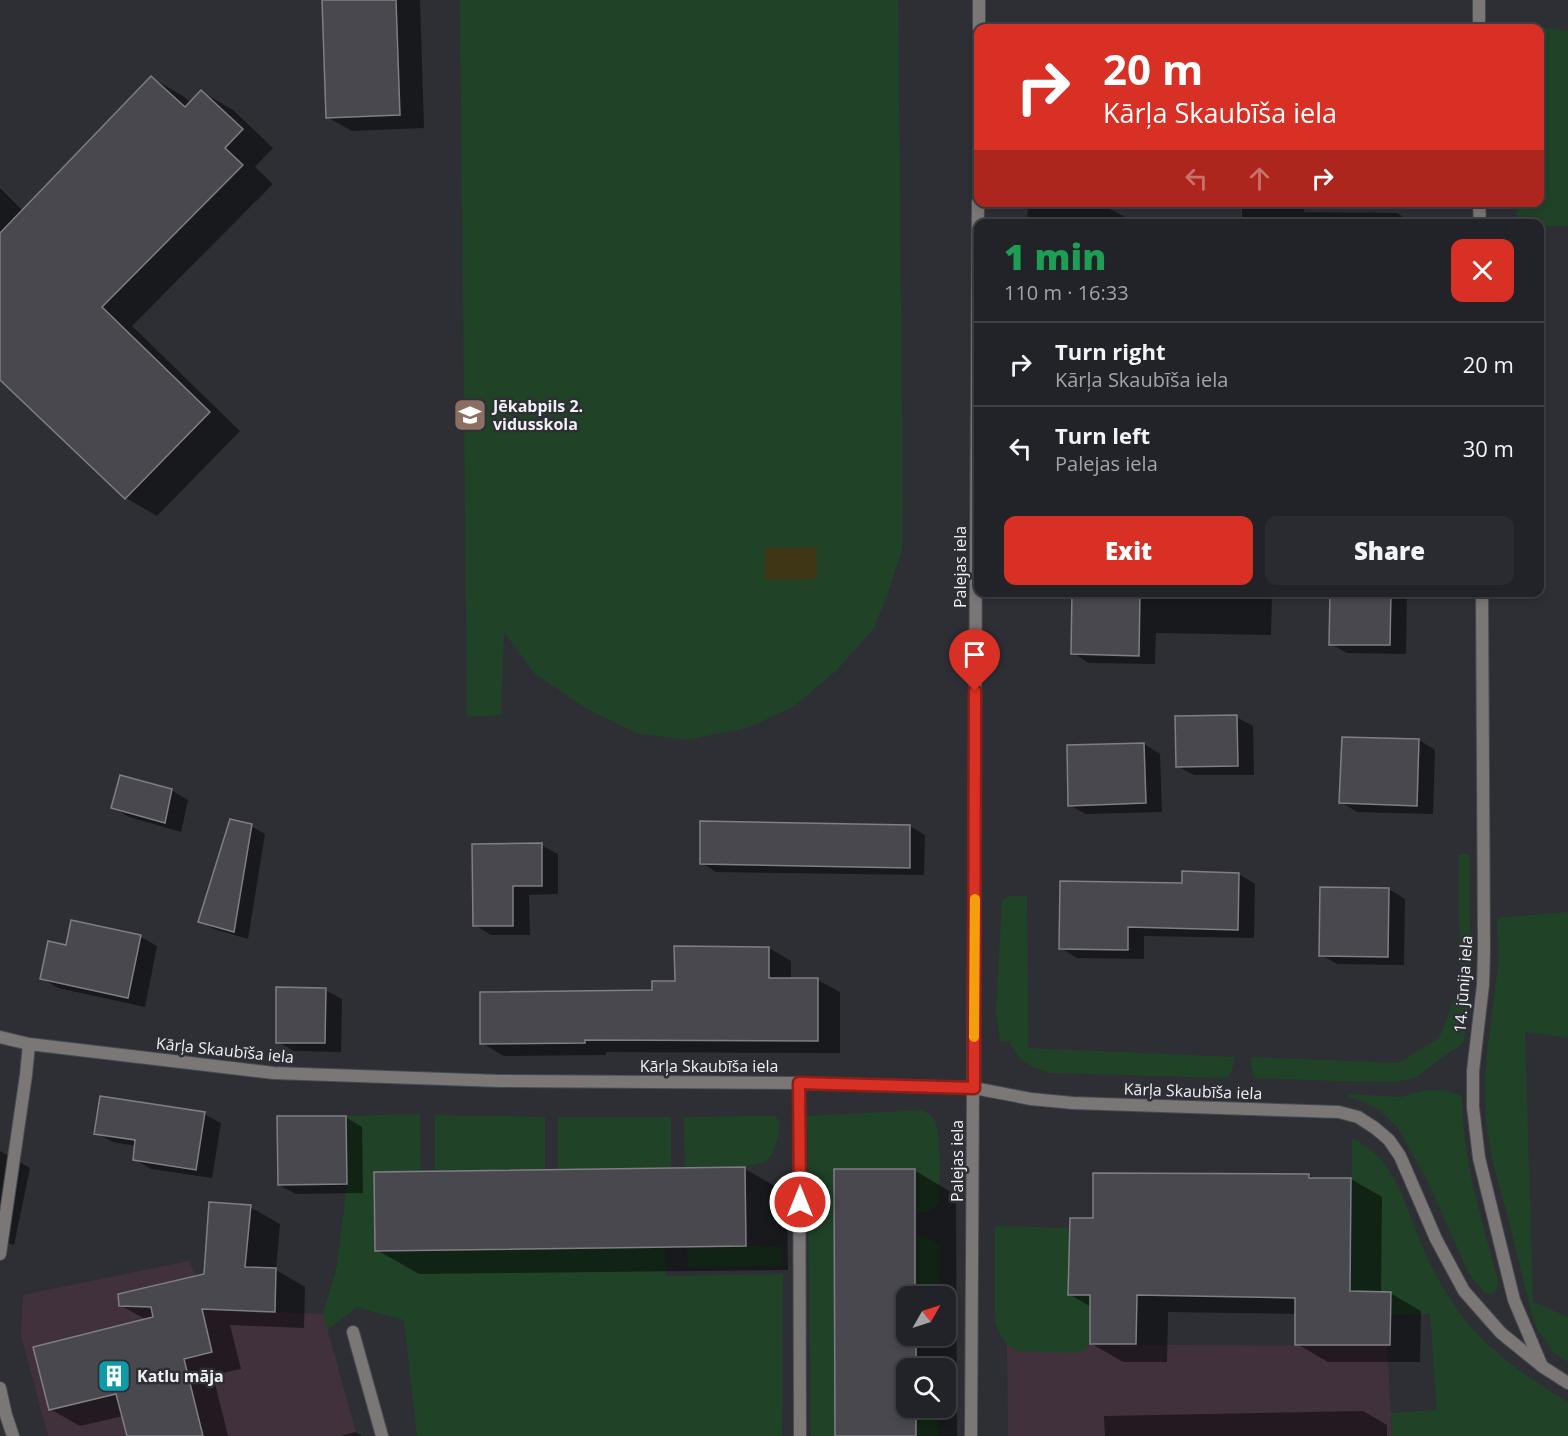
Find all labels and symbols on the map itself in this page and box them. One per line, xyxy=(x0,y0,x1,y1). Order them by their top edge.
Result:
place label: Jēkabpils 2. vidusskola xyxy=(491,395,583,435)
school or university icon: Jēkabpils 2. vidusskola xyxy=(452,397,488,433)
street label: Palejas iela xyxy=(949,526,971,608)
pin xyxy=(949,629,1000,691)
street label: 14. jūnija iela xyxy=(1449,935,1477,1033)
street label: Kārļa Skaubīša iela xyxy=(155,1032,295,1068)
street label: Kārļa Skaubīša iela xyxy=(640,1055,778,1077)
street label: Kārļa Skaubīša iela xyxy=(1123,1078,1263,1104)
street label: Palejas iela xyxy=(946,1120,968,1202)
position arrow xyxy=(768,1170,832,1234)
north arrow xyxy=(896,1286,956,1346)
building icon: Katlu māja xyxy=(96,1358,132,1394)
place label: Katlu māja xyxy=(137,1365,224,1387)

